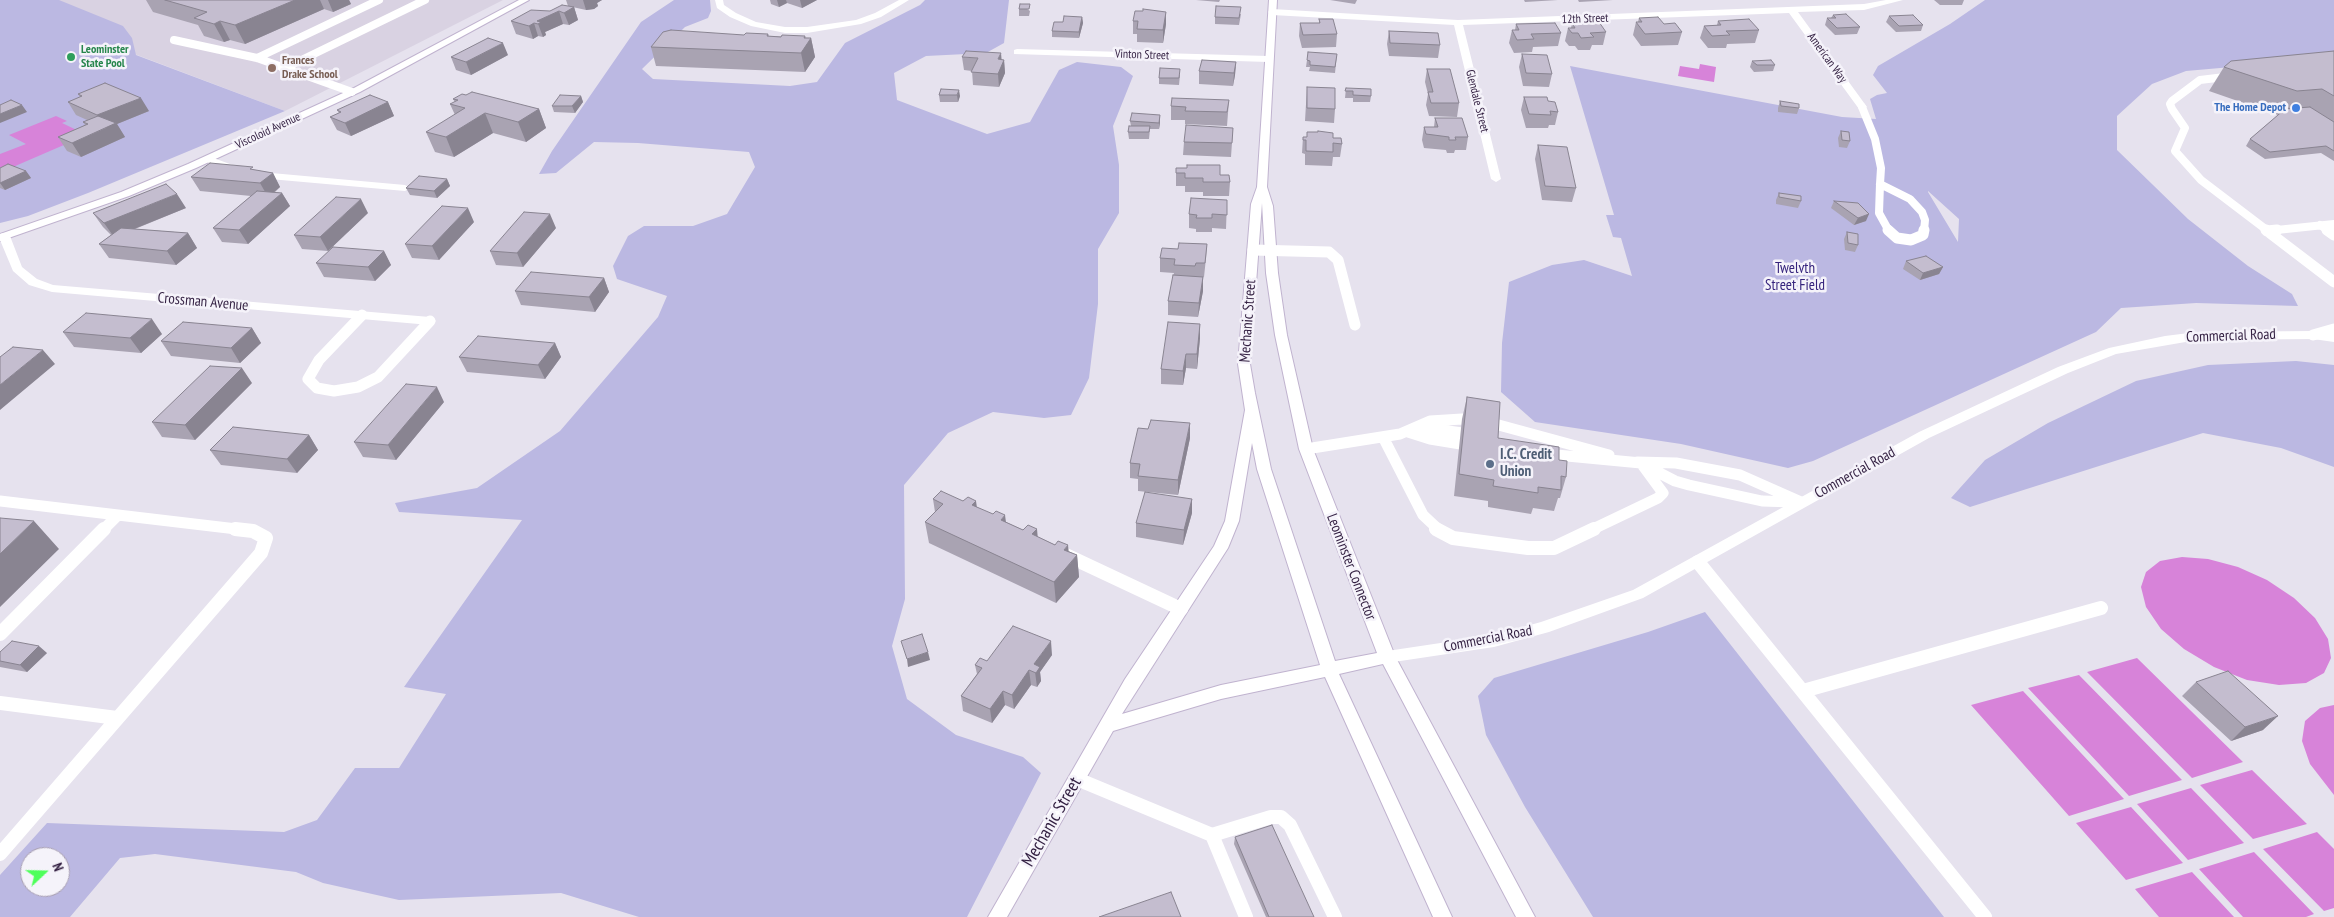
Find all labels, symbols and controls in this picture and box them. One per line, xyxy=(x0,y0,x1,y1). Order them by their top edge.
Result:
street label: 12th Street xyxy=(1561,11,1609,27)
street label: American Way xyxy=(1804,30,1850,86)
place label: Leominster State Pool xyxy=(81,43,129,71)
street label: Vinton Street xyxy=(1115,47,1169,63)
marker: Leominster State Pool xyxy=(65,51,77,63)
place label: Frances Drake School xyxy=(282,54,338,82)
marker: Frances Drake School xyxy=(266,62,278,74)
street label: Glendale Street xyxy=(1462,68,1492,134)
place label: The Home Depot xyxy=(2214,101,2286,115)
marker: The Home Depot xyxy=(2290,102,2302,114)
street label: Viscoloid Avenue xyxy=(233,110,303,152)
park label: Twelvth Street Field xyxy=(1765,260,1825,295)
street label: Mechanic Street xyxy=(1236,279,1260,363)
street label: Crossman Avenue xyxy=(157,289,249,315)
street label: Commercial Road xyxy=(2186,325,2276,347)
street label: Commercial Road xyxy=(1811,443,1899,503)
place label: I.C. Credit Union xyxy=(1500,446,1552,481)
marker: I.C. Credit Union xyxy=(1484,458,1496,470)
street label: Leominster Connector xyxy=(1322,511,1380,623)
street label: Commercial Road xyxy=(1442,622,1534,656)
street label: Mechanic Street xyxy=(1018,773,1086,871)
north arrow xyxy=(20,847,70,897)
text: N xyxy=(48,860,68,874)

